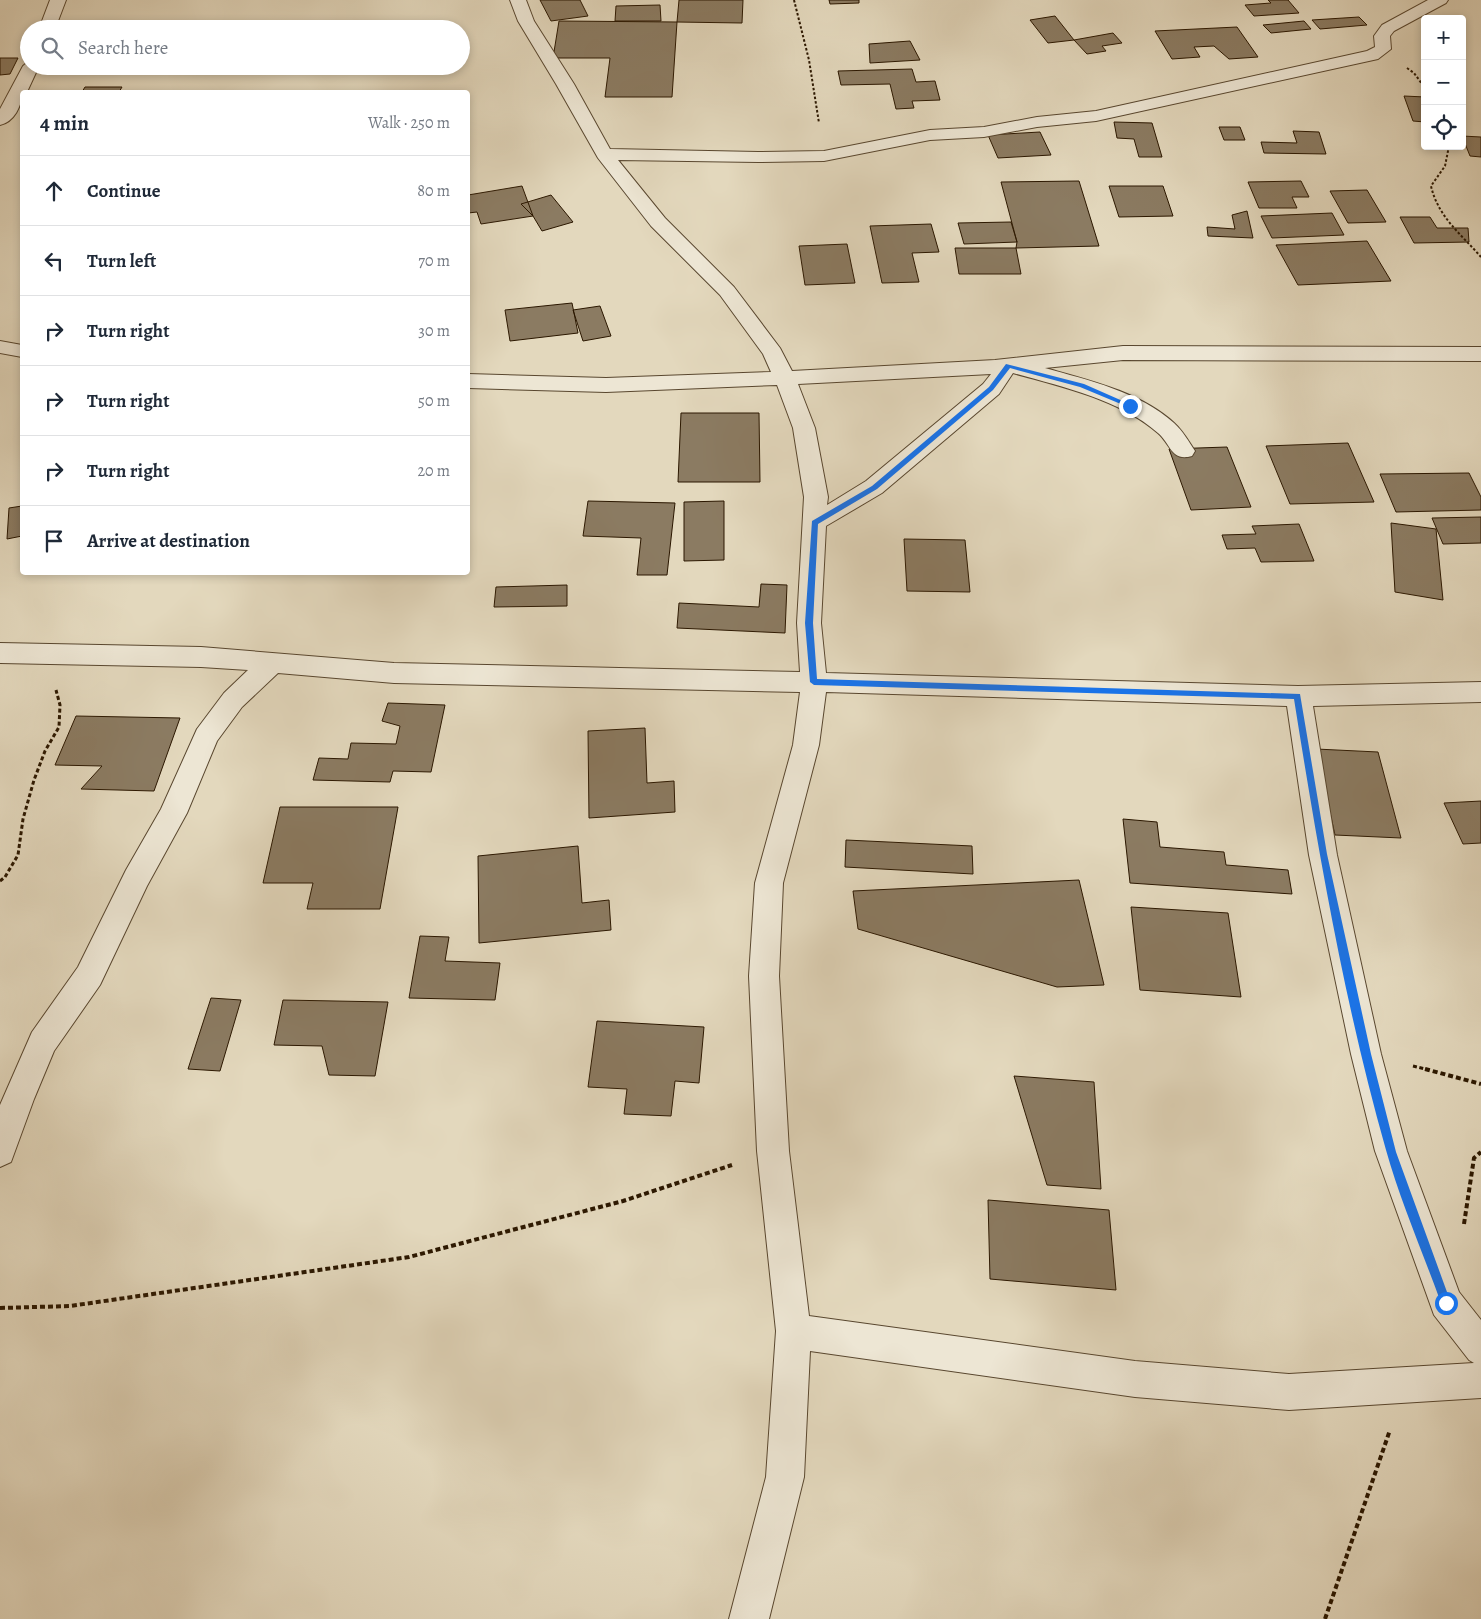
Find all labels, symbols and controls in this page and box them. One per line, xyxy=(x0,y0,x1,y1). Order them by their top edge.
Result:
map controls xyxy=(1421,15,1466,150)
button: + xyxy=(1421,15,1466,60)
search box xyxy=(20,20,470,75)
icon: search xyxy=(38,34,66,62)
text: Search here xyxy=(78,35,168,61)
button: − xyxy=(1421,60,1466,105)
button: locate xyxy=(1421,105,1466,150)
text: 4 min xyxy=(40,109,89,137)
text: Walk · 250 m xyxy=(368,112,450,134)
icon: ahead xyxy=(40,177,68,205)
text: Continue xyxy=(87,178,161,204)
text: 80 m xyxy=(417,180,450,202)
icon: left xyxy=(40,247,68,275)
text: Turn left xyxy=(87,248,156,274)
text: 70 m xyxy=(418,250,450,272)
icon: right xyxy=(40,317,68,345)
text: Turn right xyxy=(87,318,169,344)
text: 30 m xyxy=(418,320,450,342)
icon: right xyxy=(40,387,68,415)
text: Turn right xyxy=(87,388,169,414)
text: 50 m xyxy=(418,390,450,412)
route end xyxy=(1119,395,1142,418)
icon: right xyxy=(40,457,68,485)
text: Turn right xyxy=(87,458,169,484)
text: 20 m xyxy=(417,460,450,482)
icon: arrive xyxy=(40,527,68,555)
text: Arrive at destination xyxy=(87,528,250,554)
route start xyxy=(1435,1292,1458,1315)

